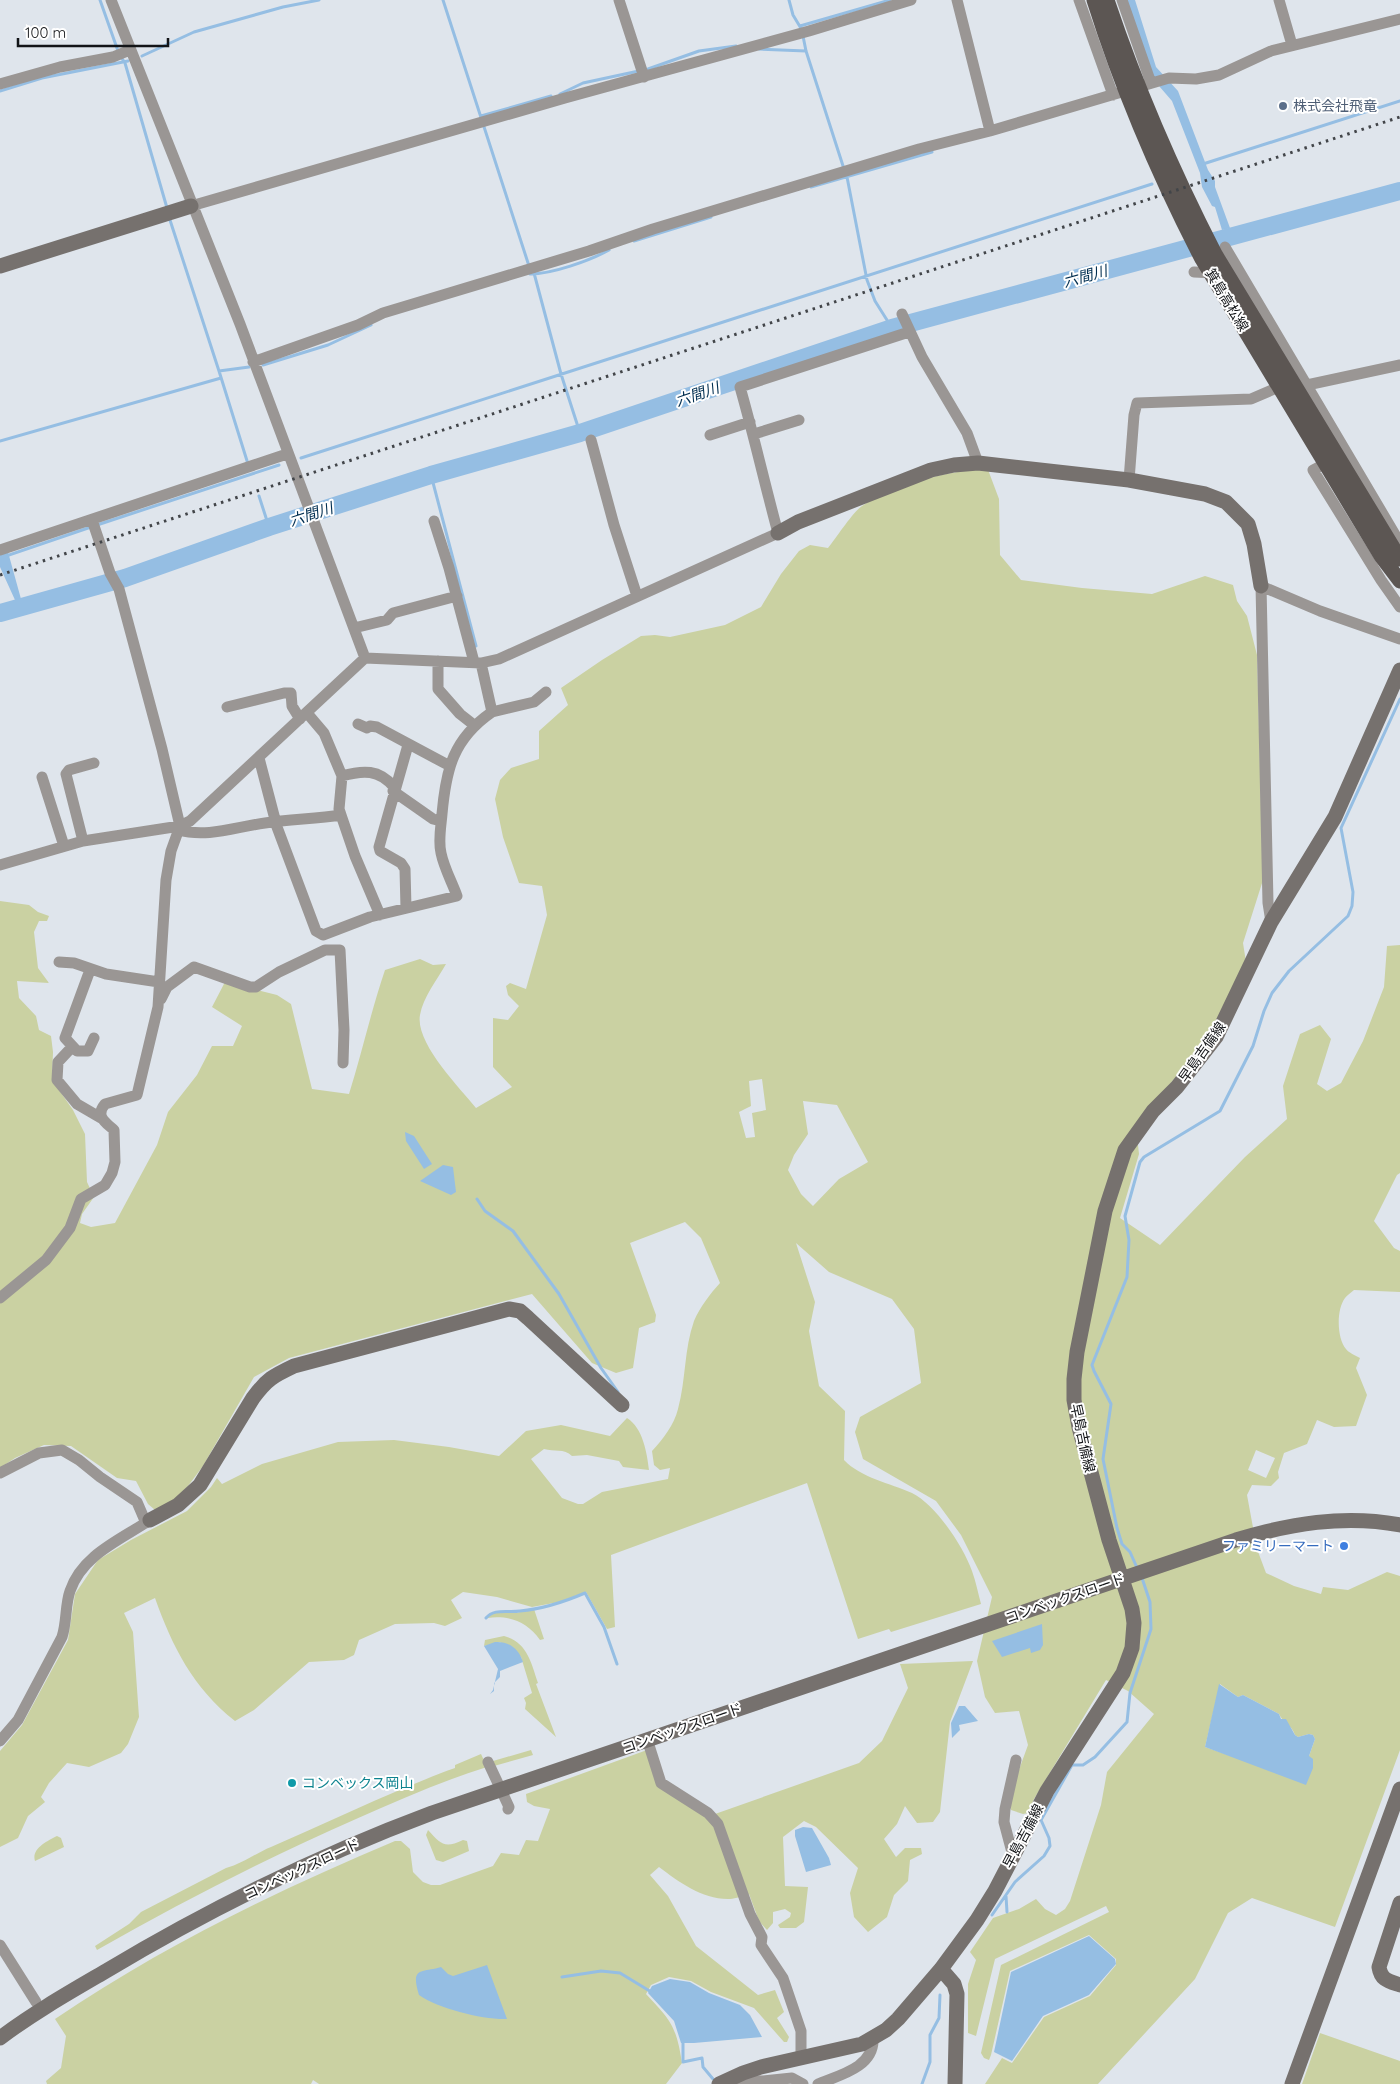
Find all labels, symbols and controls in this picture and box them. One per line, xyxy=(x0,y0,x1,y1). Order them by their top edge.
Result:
scale bar xyxy=(18,15,168,47)
text: 100 m xyxy=(25,23,66,42)
place label: 株式会社飛竜 xyxy=(1293,97,1377,115)
marker: 株式会社飛竜 xyxy=(1277,100,1289,112)
water label: 六間川 xyxy=(1061,260,1111,291)
street label: 箕島高松線 xyxy=(1201,265,1253,335)
water label: 六間川 xyxy=(673,377,723,410)
water label: 六間川 xyxy=(287,497,337,530)
street label: 早島吉備線 xyxy=(1175,1018,1229,1086)
street label: 早島吉備線 xyxy=(1067,1402,1099,1474)
place label: ファミリーマート xyxy=(1222,1537,1334,1555)
marker: ファミリーマート xyxy=(1338,1540,1350,1552)
street label: コンベックスロード xyxy=(1003,1569,1127,1627)
street label: コンベックスロード xyxy=(620,1699,744,1757)
place label: コンベックス岡山 xyxy=(302,1774,414,1792)
marker: コンベックス岡山 xyxy=(286,1777,298,1789)
street label: 早島吉備線 xyxy=(999,1801,1047,1871)
street label: コンベックスロード xyxy=(241,1834,363,1904)

